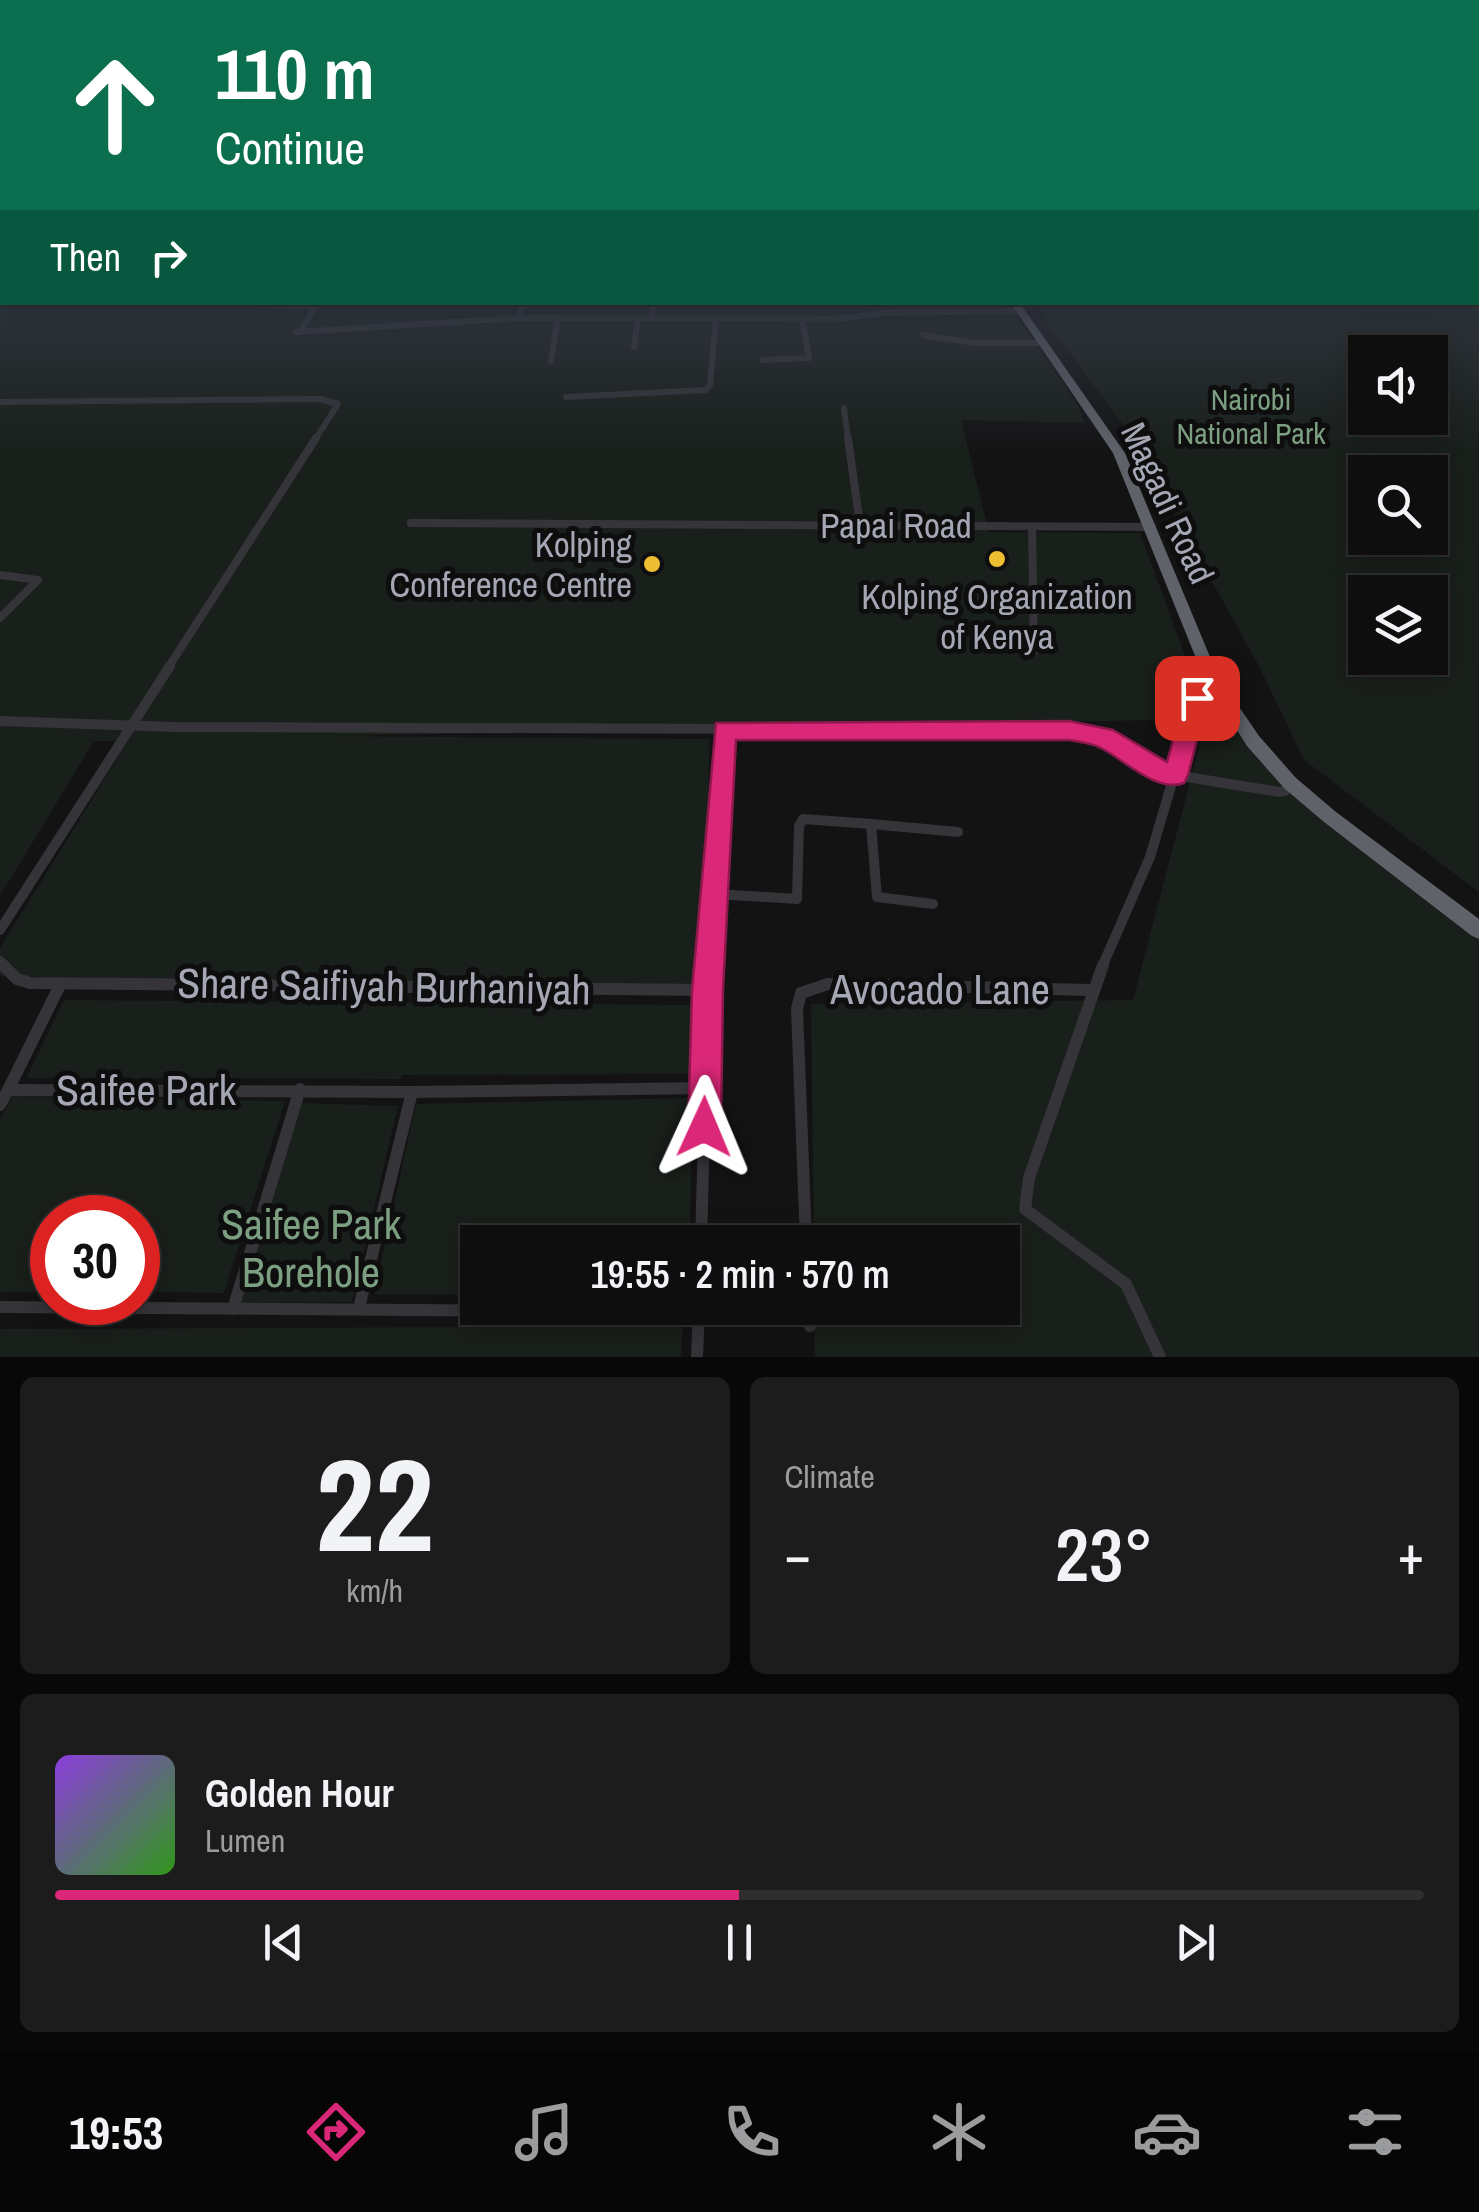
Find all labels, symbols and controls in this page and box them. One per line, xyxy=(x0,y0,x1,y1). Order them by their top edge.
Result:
text: 110 m xyxy=(215,27,375,121)
icon: ahead xyxy=(50,40,180,170)
text: Continue xyxy=(215,117,365,178)
icon: right xyxy=(141,230,196,285)
text: Then xyxy=(50,232,121,283)
map controls xyxy=(1348,335,1448,675)
button: sound xyxy=(1348,335,1448,435)
park label: Nairobi National Park xyxy=(1176,379,1326,453)
street label: Magadi Road xyxy=(1110,415,1226,591)
button: search xyxy=(1348,455,1448,555)
street label: Papai Road xyxy=(820,502,972,549)
place label: Kolping Conference Centre xyxy=(390,521,632,608)
marker: Kolping Organization of Kenya xyxy=(986,548,1008,570)
marker: Kolping Conference Centre xyxy=(641,553,663,575)
place label: Kolping Organization of Kenya xyxy=(861,573,1133,660)
button: layers xyxy=(1348,575,1448,675)
pin xyxy=(1155,656,1240,741)
icon: arrive xyxy=(1170,671,1225,726)
street label: Share Saifiyah Burhaniyah xyxy=(177,954,591,1018)
street label: Avocado Lane xyxy=(829,961,1050,1017)
street label: Saifee Park xyxy=(56,1062,237,1118)
position arrow xyxy=(652,1075,756,1179)
speed limit sign: 30 xyxy=(30,1195,160,1325)
park label: Saifee Park Borehole xyxy=(221,1196,402,1300)
text: 19:55 · 2 min · 570 m xyxy=(590,1249,890,1300)
text: 22 xyxy=(315,1416,434,1592)
text: Climate xyxy=(785,1455,875,1498)
text: 23° xyxy=(1055,1503,1153,1604)
text: − xyxy=(785,1517,811,1591)
text: + xyxy=(1398,1517,1424,1591)
text: km/h xyxy=(346,1569,403,1612)
text: Golden Hour xyxy=(205,1768,394,1819)
text: Lumen xyxy=(205,1819,285,1862)
icon: previous xyxy=(256,1915,311,1970)
icon: pause xyxy=(712,1915,767,1970)
icon: next xyxy=(1168,1915,1223,1970)
icon: directions xyxy=(301,2097,371,2167)
icon: music xyxy=(509,2097,579,2167)
icon: phone xyxy=(717,2097,787,2167)
icon: climate xyxy=(924,2097,994,2167)
icon: car xyxy=(1132,2097,1202,2167)
icon: filters xyxy=(1340,2097,1410,2167)
text: 19:53 xyxy=(69,2102,163,2163)

